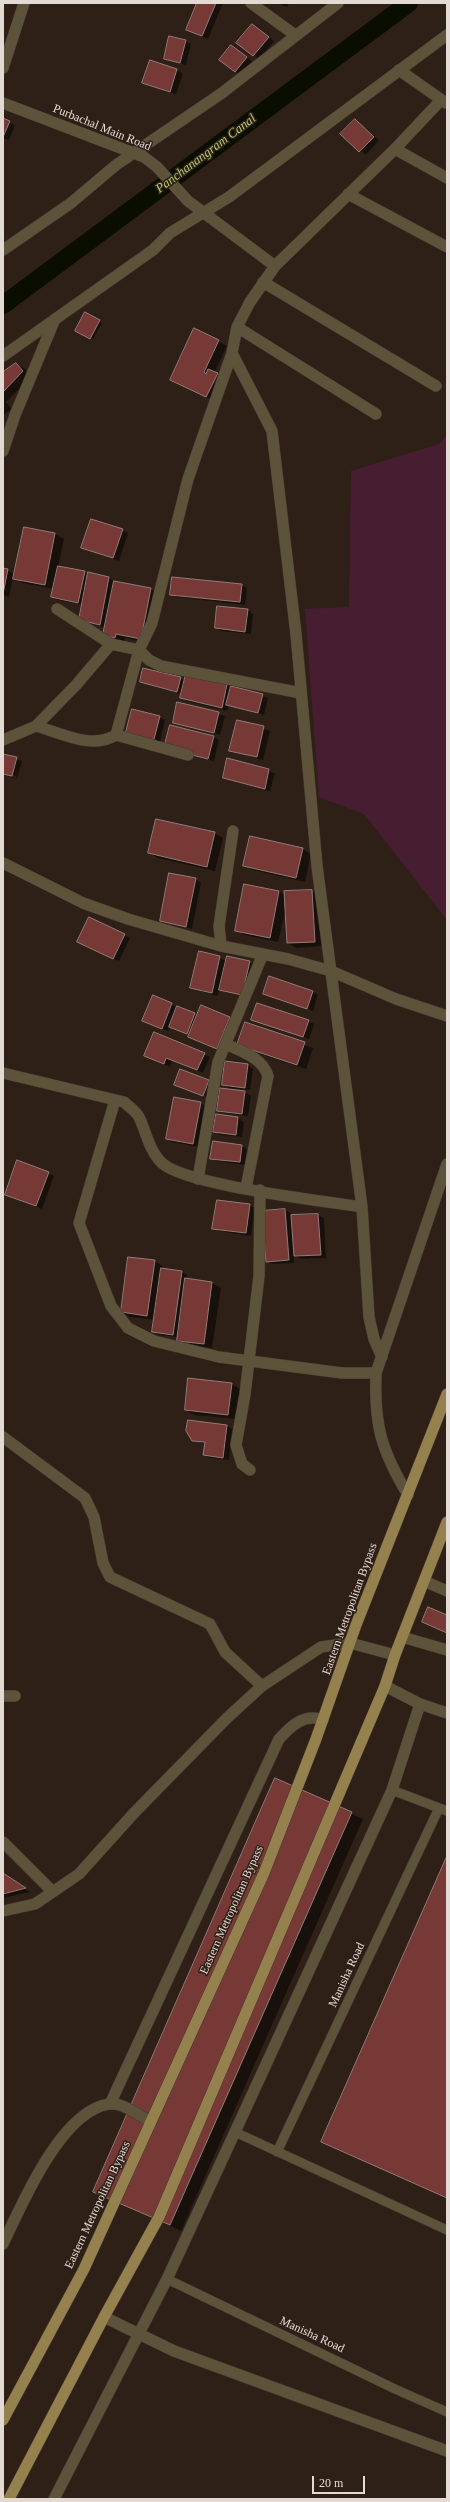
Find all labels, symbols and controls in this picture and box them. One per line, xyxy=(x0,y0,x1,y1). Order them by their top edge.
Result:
street label: Purbachal Main Road xyxy=(51,102,153,154)
water label: Panchanangram Canal xyxy=(153,111,259,197)
street label: Eastern Metropolitan Bypass xyxy=(319,1541,381,1677)
street label: Eastern Metropolitan Bypass xyxy=(197,1843,267,1977)
street label: Manisha Road xyxy=(326,1940,368,2010)
street label: Eastern Metropolitan Bypass xyxy=(62,2139,134,2271)
street label: Manisha Road xyxy=(277,2314,347,2356)
scale bar xyxy=(314,2468,367,2494)
text: 20 m xyxy=(319,2476,343,2490)

